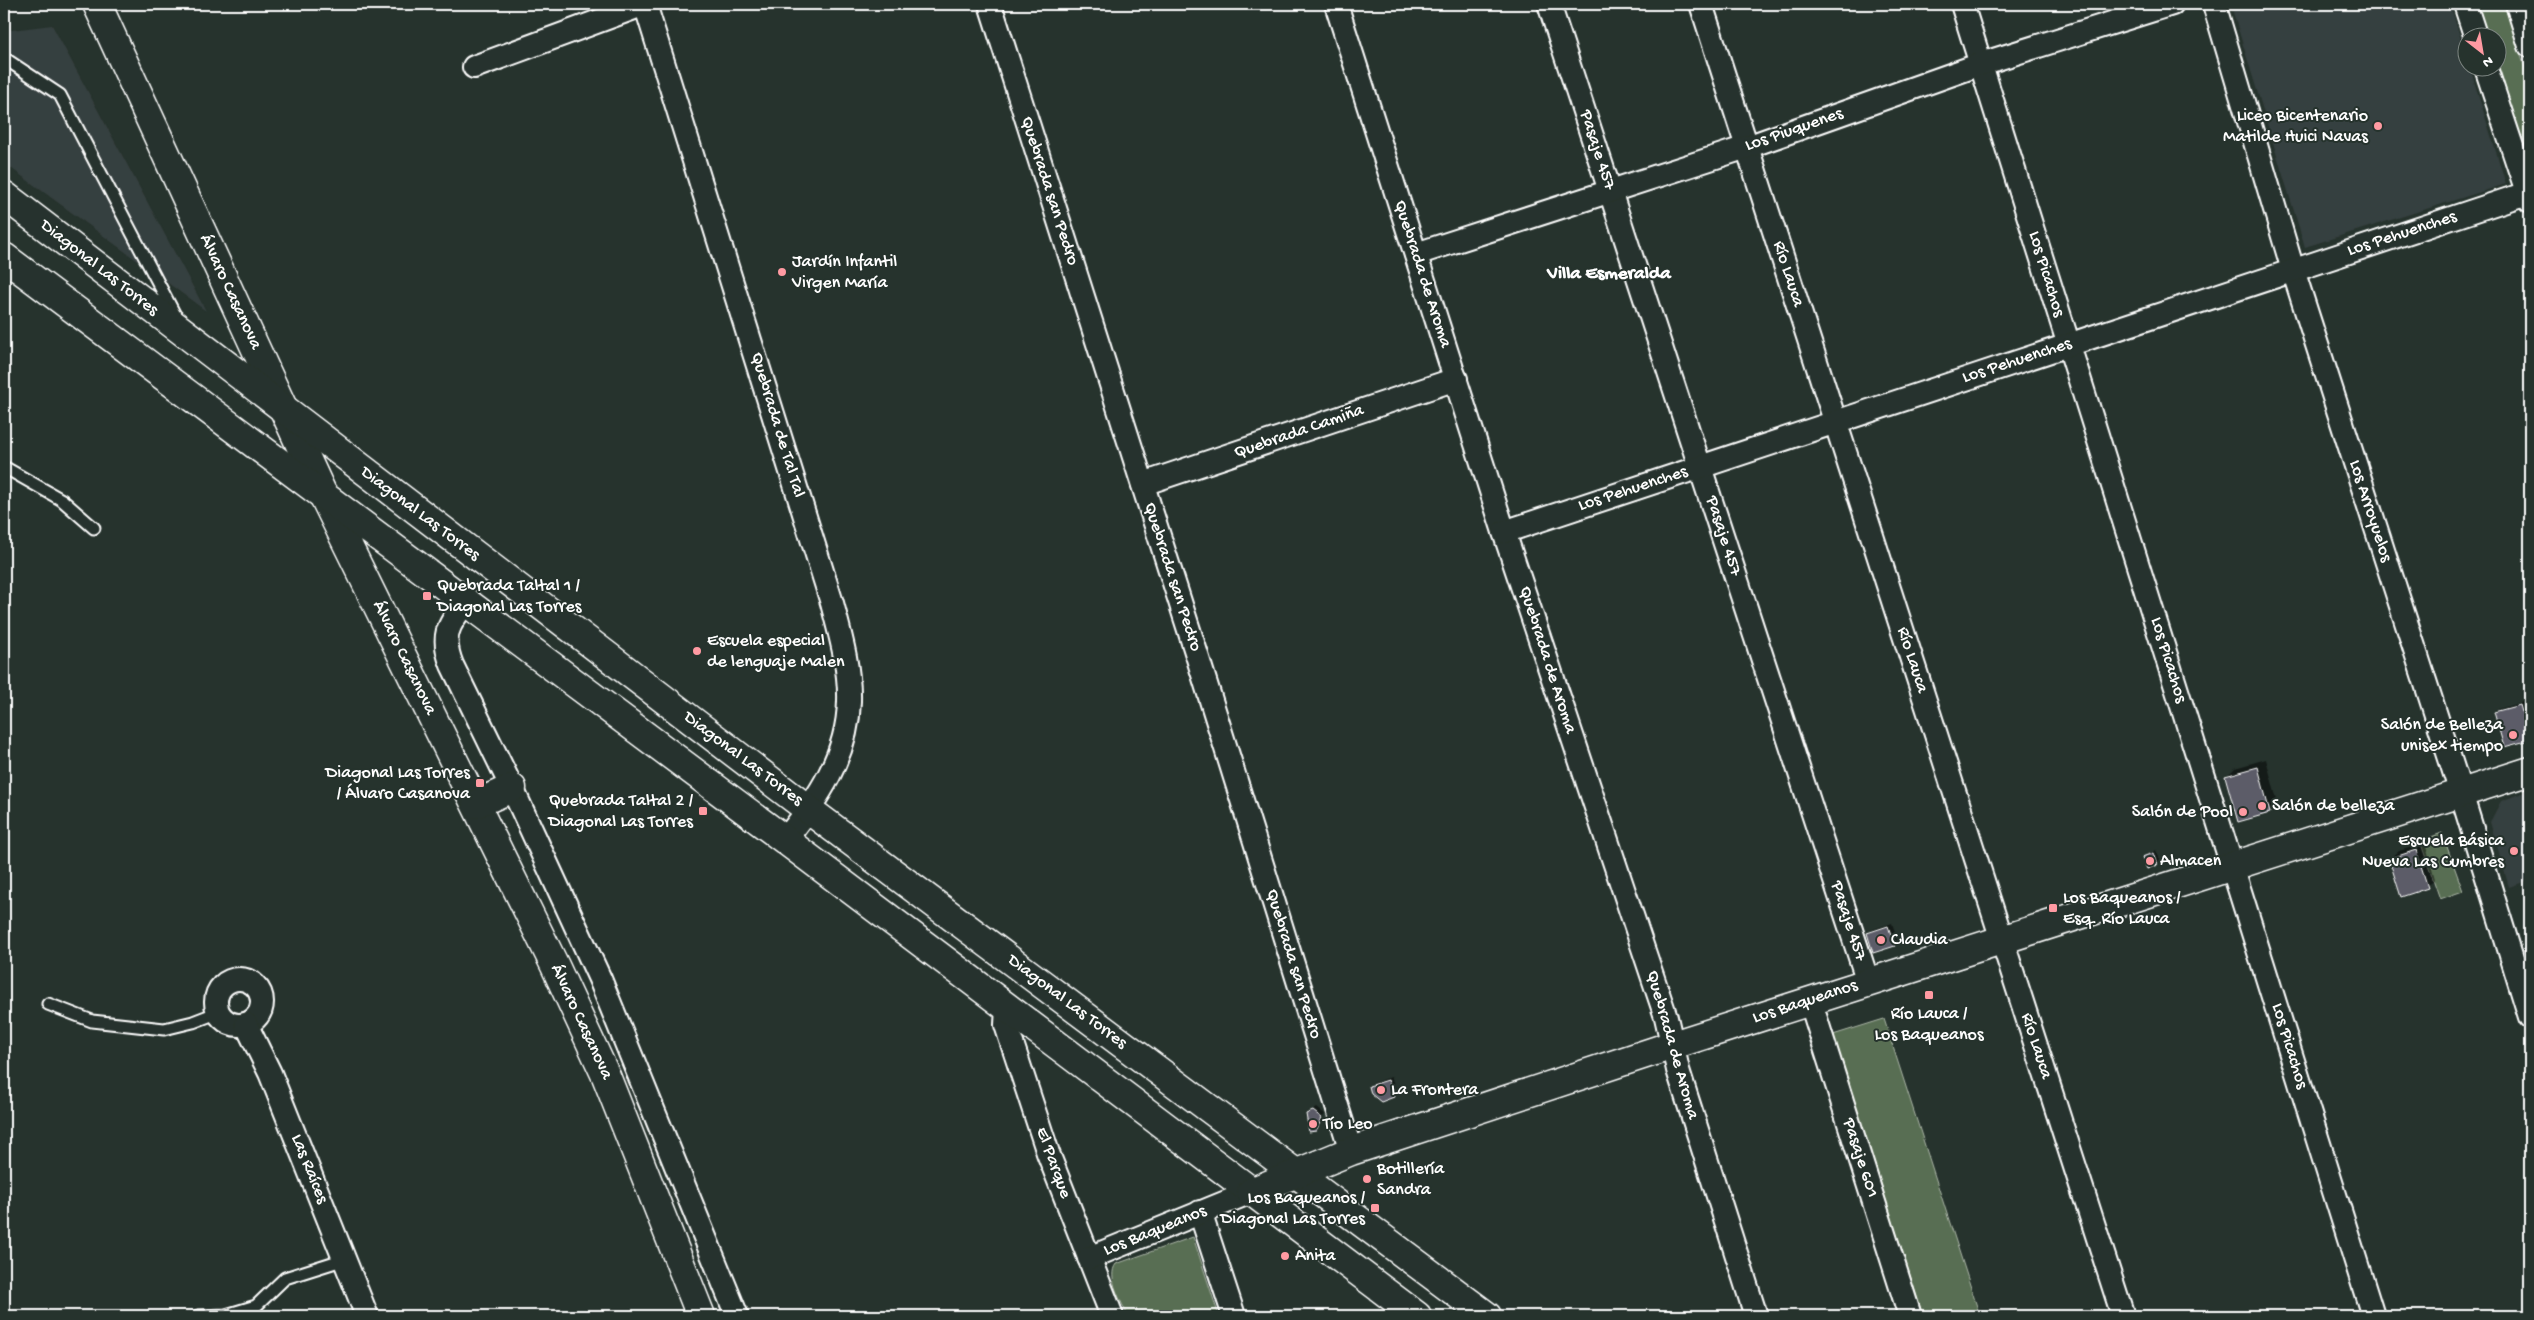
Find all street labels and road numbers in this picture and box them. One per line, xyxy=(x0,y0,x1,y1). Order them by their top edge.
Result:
street label: Los Piuquenes xyxy=(1742,103,1847,157)
street label: Pasaje 457 xyxy=(1574,106,1620,193)
street label: Quebrada san Pedro xyxy=(1015,114,1083,268)
street label: Quebrada de Aroma xyxy=(1388,198,1456,351)
street label: Los Pehuenches xyxy=(2345,206,2461,262)
street label: Diagonal Las Torres xyxy=(35,215,163,322)
street label: Los Picachos xyxy=(2023,229,2069,321)
street label: Álvaro Casanova xyxy=(194,231,267,354)
street label: Río Lauca xyxy=(1767,238,1809,311)
street label: Los Pehuenches xyxy=(1960,333,2076,389)
street label: Quebrada de Tal Tal xyxy=(745,350,809,500)
street label: Quebrada Camiña xyxy=(1232,400,1367,464)
street label: Los Arroyuelos xyxy=(2344,457,2397,566)
street label: Los Pehuenches xyxy=(1576,461,1692,517)
street label: Diagonal Las Torres xyxy=(355,462,485,567)
street label: Pasaje 457 xyxy=(1700,492,1746,579)
street label: Quebrada san Pedro xyxy=(1138,500,1206,654)
street label: Quebrada de Aroma xyxy=(1513,584,1581,737)
street label: Álvaro Casanova xyxy=(367,597,442,720)
street label: Los Picachos xyxy=(2145,615,2191,707)
street label: Río Lauca xyxy=(1891,624,1933,697)
street label: Diagonal Las Torres xyxy=(678,707,808,812)
street label: Pasaje 457 xyxy=(1825,877,1871,964)
street label: Quebrada san Pedro xyxy=(1260,887,1326,1041)
street label: Diagonal Las Torres xyxy=(1002,950,1132,1055)
street label: Álvaro Casanova xyxy=(545,961,618,1084)
street label: Quebrada de Aroma xyxy=(1641,968,1704,1123)
street label: Los Baqueanos xyxy=(1750,975,1861,1029)
street label: Los Picachos xyxy=(2266,1001,2312,1093)
street label: Río Lauca xyxy=(2015,1010,2057,1083)
street label: Pasaje 601 xyxy=(1837,1115,1883,1200)
street label: El Parque xyxy=(1030,1125,1076,1202)
street label: Las Raíces xyxy=(286,1131,333,1208)
street label: Los Baqueanos xyxy=(1101,1200,1211,1261)

